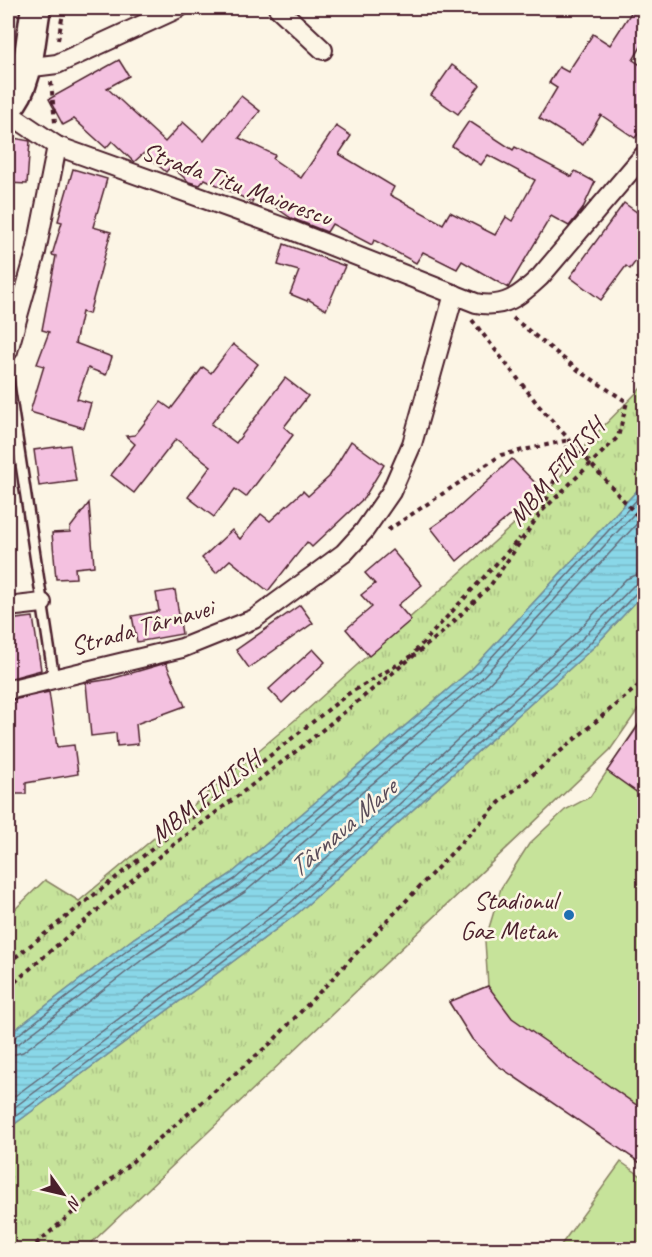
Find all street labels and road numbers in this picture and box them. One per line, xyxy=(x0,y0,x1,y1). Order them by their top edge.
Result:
street label: Strada Titu Maiorescu xyxy=(137,134,338,234)
street label: MBM FINISH xyxy=(500,408,614,532)
street label: Strada Târnavei xyxy=(67,590,220,663)
street label: MBM FINISH xyxy=(143,741,270,850)

